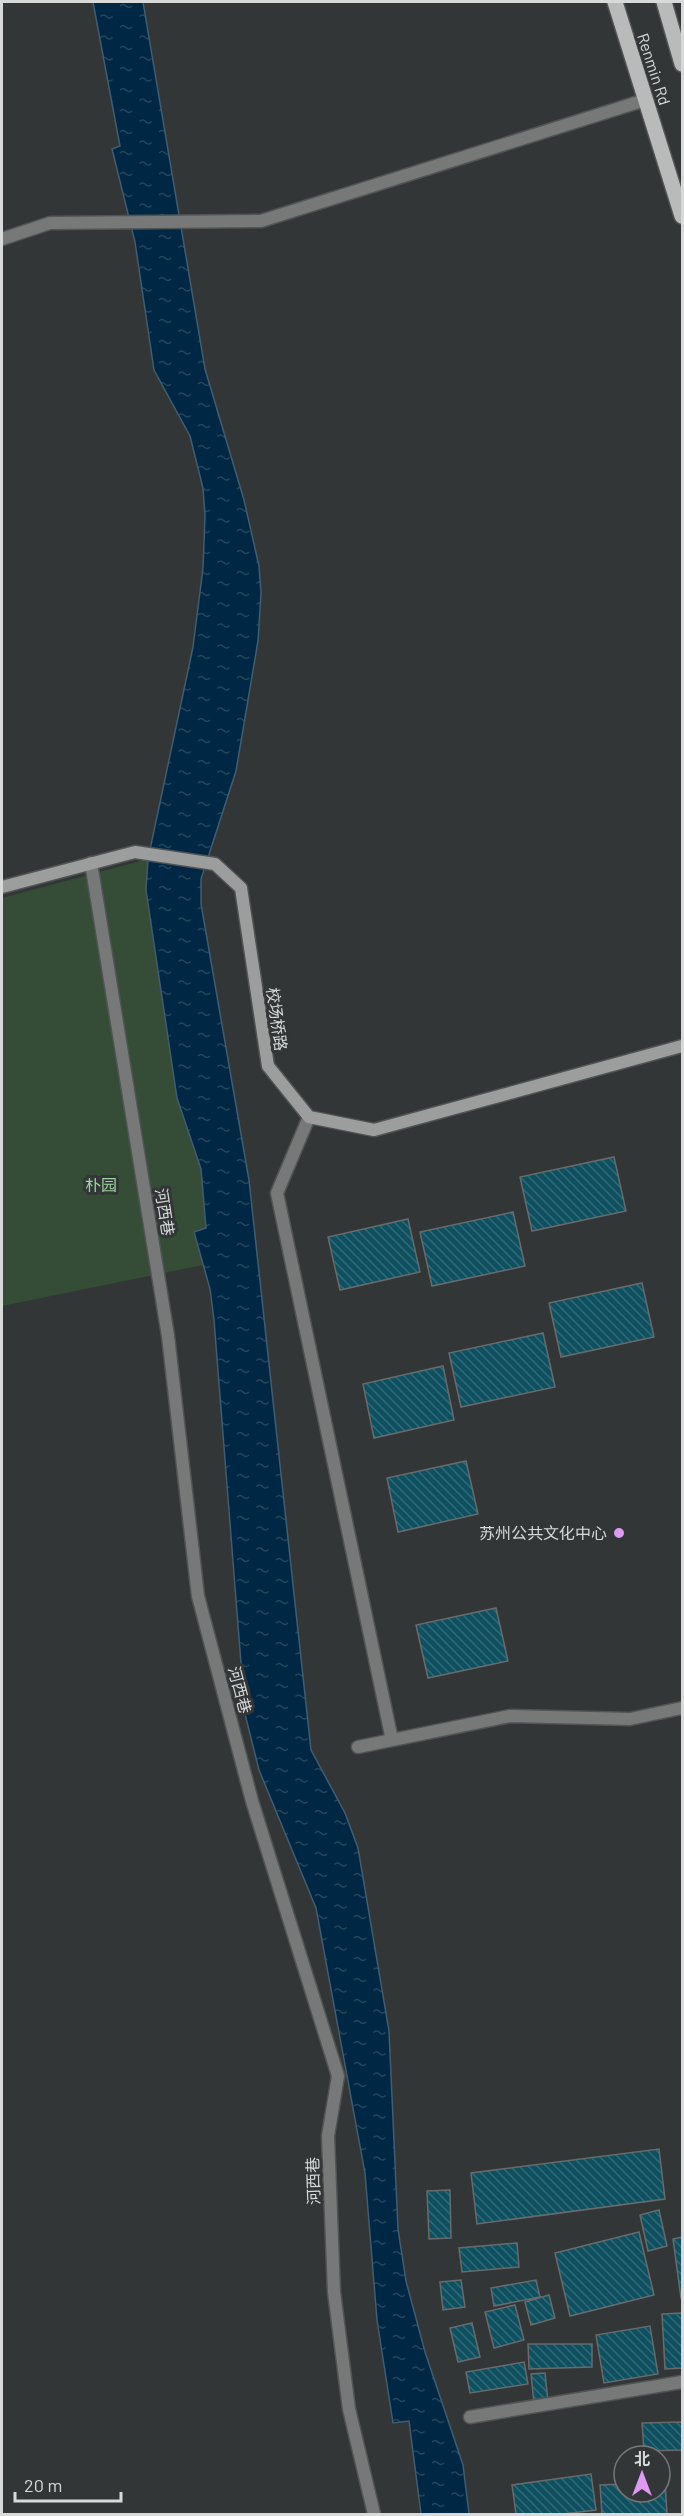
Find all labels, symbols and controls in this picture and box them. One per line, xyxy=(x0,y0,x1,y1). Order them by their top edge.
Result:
street label: Renmin Rd xyxy=(634,30,675,107)
street label: 校场桥路 xyxy=(264,986,291,1052)
park label: 朴园 xyxy=(85,1175,117,1194)
street label: 河西巷 xyxy=(152,1187,179,1237)
place label: 苏州公共文化中心 xyxy=(479,1523,607,1542)
marker: 苏州公共文化中心 xyxy=(612,1526,626,1540)
street label: 河西巷 xyxy=(225,1664,256,1716)
street label: 河西巷 xyxy=(302,2157,323,2205)
north arrow xyxy=(612,2444,672,2504)
text: 北 xyxy=(634,2449,650,2468)
scale bar xyxy=(15,2465,122,2503)
text: 20 m xyxy=(24,2474,62,2496)

